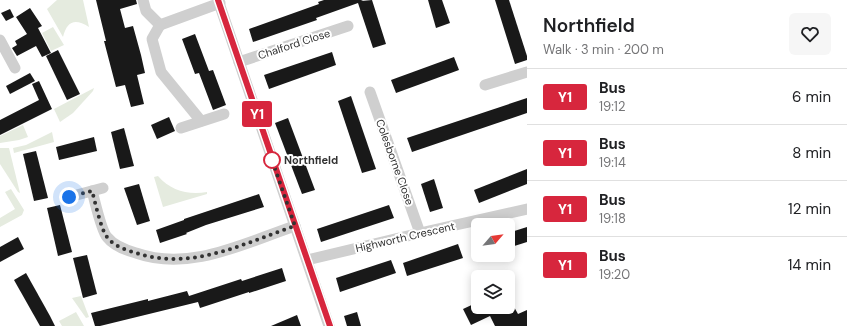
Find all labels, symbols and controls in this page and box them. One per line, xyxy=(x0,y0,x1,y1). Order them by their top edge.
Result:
text: Northfield xyxy=(543,13,635,38)
button: heart xyxy=(789,13,831,55)
street label: Chalford Close xyxy=(256,26,332,62)
text: Walk · 3 min · 200 m xyxy=(543,41,664,58)
text: Bus xyxy=(599,78,626,98)
text: 6 min xyxy=(792,87,831,107)
text: Y1 xyxy=(558,88,572,106)
text: 19:12 xyxy=(599,98,625,115)
line badge: Y1 xyxy=(239,101,275,127)
text: Y1 xyxy=(250,105,264,123)
street label: Colesborne Close xyxy=(373,117,417,207)
text: Bus xyxy=(599,134,626,154)
text: 8 min xyxy=(792,143,831,163)
text: Y1 xyxy=(558,144,572,162)
marker: Northfield xyxy=(263,151,281,169)
place label: Northfield xyxy=(284,153,338,167)
text: 19:14 xyxy=(599,154,626,171)
your location xyxy=(59,187,79,207)
text: Bus xyxy=(599,190,626,210)
text: 12 min xyxy=(788,199,831,219)
text: Y1 xyxy=(558,200,572,218)
text: 19:18 xyxy=(599,210,626,227)
north arrow xyxy=(471,218,515,262)
map controls xyxy=(471,218,515,314)
street label: Highworth Crescent xyxy=(354,219,456,255)
text: Bus xyxy=(599,246,626,266)
text: 14 min xyxy=(788,255,831,275)
text: Y1 xyxy=(558,256,572,274)
text: 19:20 xyxy=(599,266,630,283)
button: layers xyxy=(471,270,515,314)

